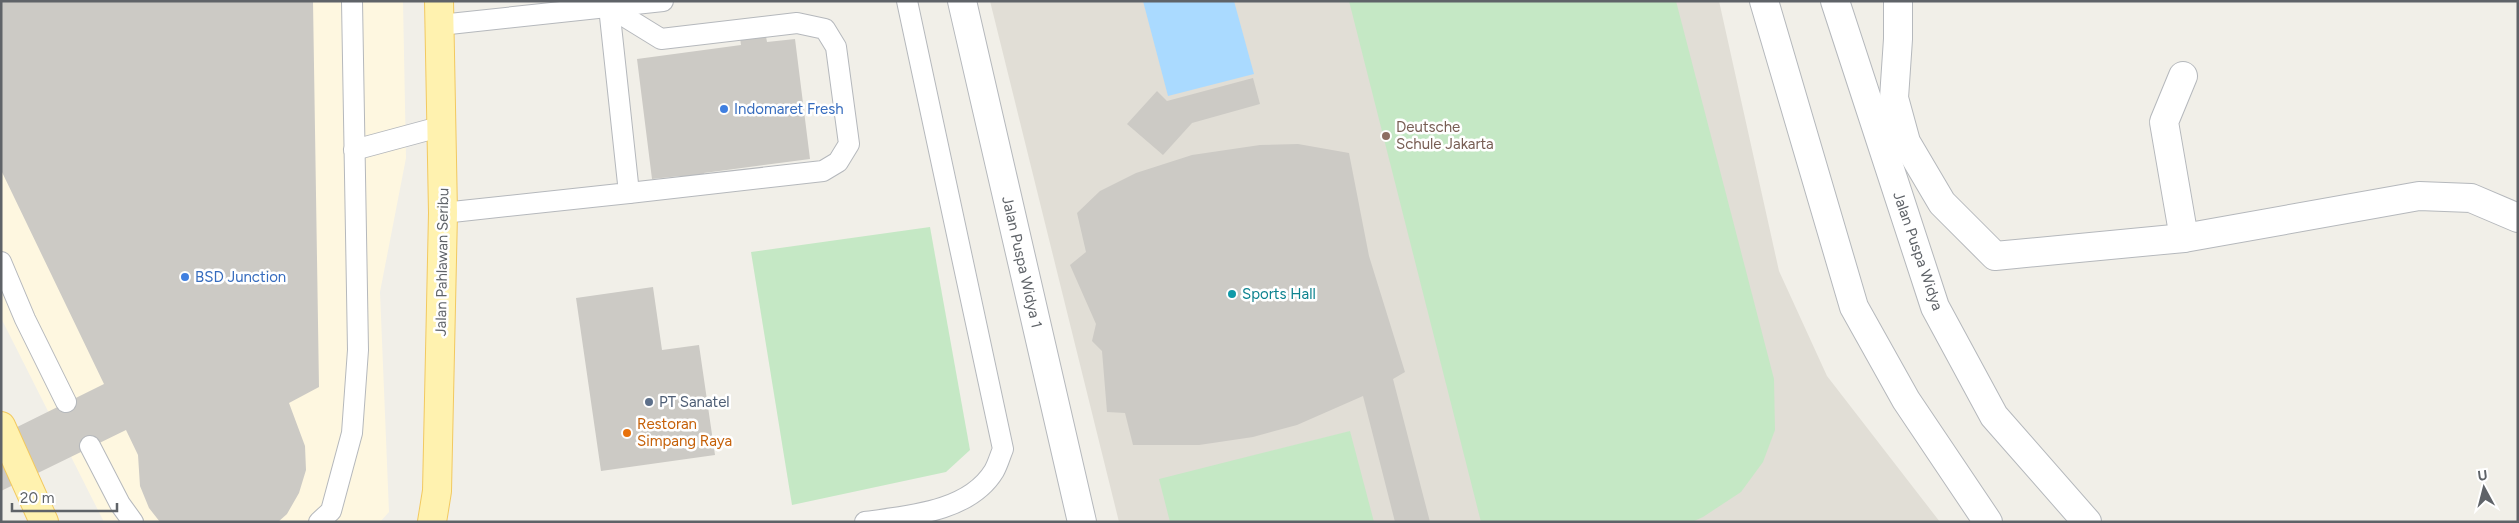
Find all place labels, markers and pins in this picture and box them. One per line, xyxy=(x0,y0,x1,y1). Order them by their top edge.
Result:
place label: Indomaret Fresh xyxy=(734,100,844,118)
marker: Indomaret Fresh xyxy=(718,103,730,115)
place label: Deutsche Schule Jakarta xyxy=(1396,118,1494,153)
marker: Deutsche Schule Jakarta xyxy=(1380,130,1392,142)
place label: BSD Junction xyxy=(195,268,286,286)
marker: BSD Junction xyxy=(179,271,191,283)
place label: Sports Hall xyxy=(1242,285,1316,303)
marker: Sports Hall xyxy=(1226,288,1238,300)
place label: PT Sanatel xyxy=(659,393,730,411)
marker: PT Sanatel xyxy=(643,396,655,408)
place label: Restoran Simpang Raya xyxy=(637,415,732,450)
marker: Restoran Simpang Raya xyxy=(621,427,633,439)

